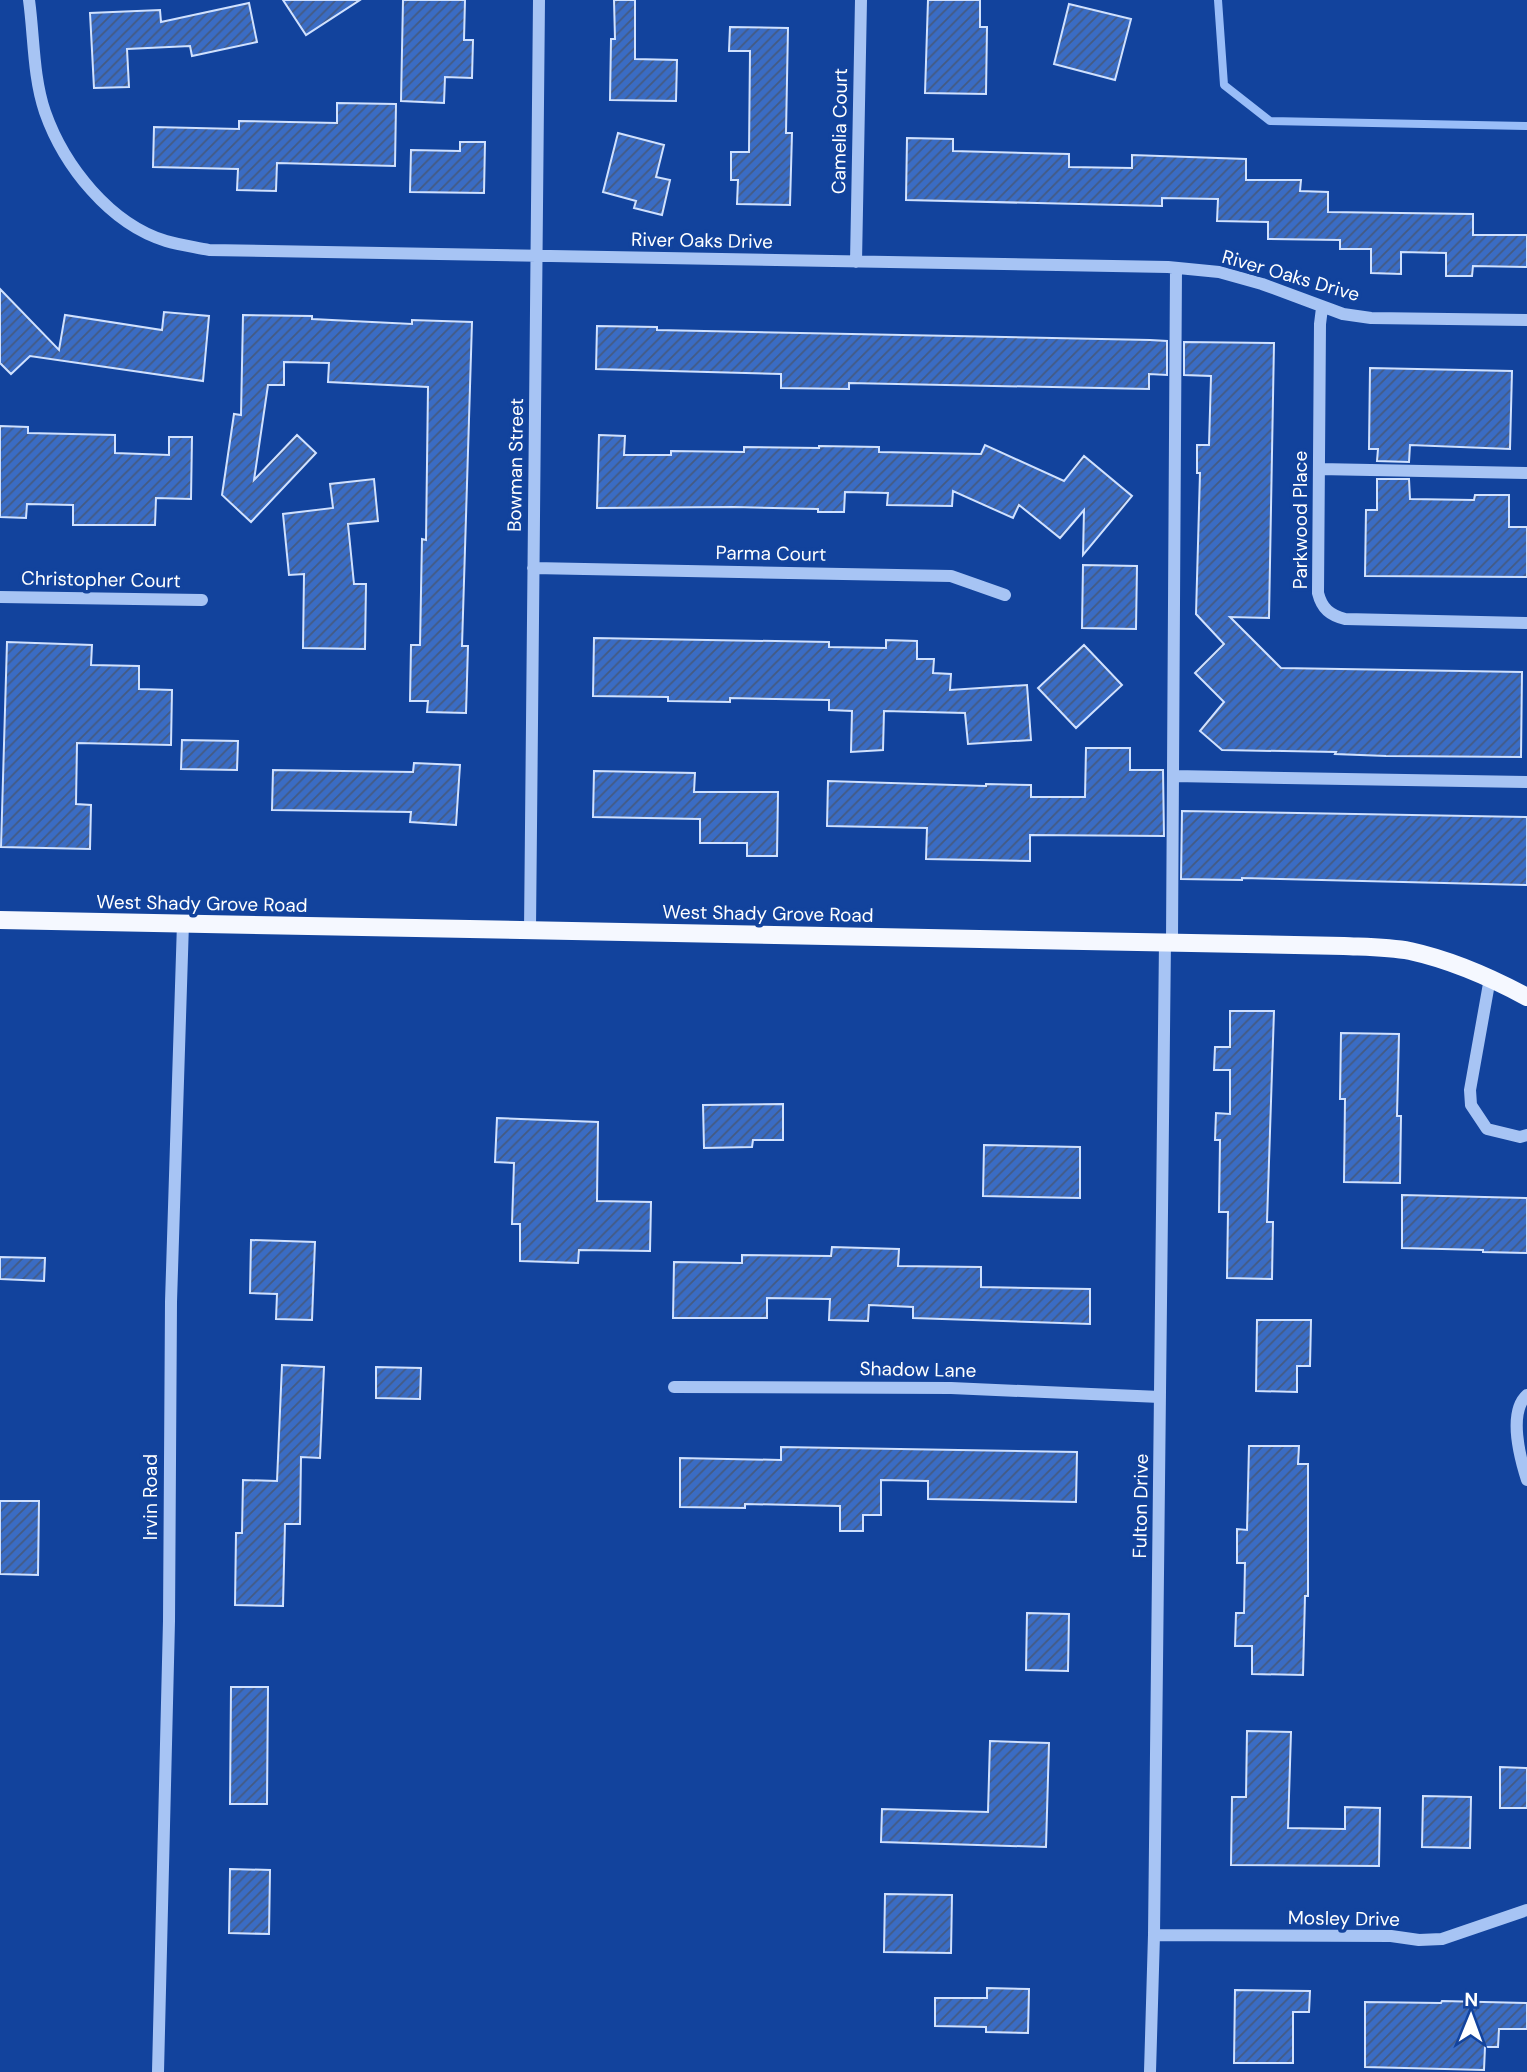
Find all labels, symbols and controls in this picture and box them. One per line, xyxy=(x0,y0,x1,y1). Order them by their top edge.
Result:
street label: Camelia Court xyxy=(826,68,853,194)
street label: River Oaks Drive xyxy=(631,227,773,254)
street label: River Oaks Drive xyxy=(1219,244,1363,307)
street label: Bowman Street xyxy=(502,398,529,532)
street label: Parkwood Place xyxy=(1288,451,1313,589)
street label: Parma Court xyxy=(716,540,826,567)
street label: Christopher Court xyxy=(21,566,181,593)
street label: West Shady Grove Road xyxy=(96,889,308,918)
street label: West Shady Grove Road xyxy=(662,899,874,928)
street label: Shadow Lane xyxy=(859,1356,977,1383)
street label: Fulton Drive xyxy=(1127,1453,1154,1559)
street label: Irvin Road xyxy=(138,1454,163,1540)
street label: Mosley Drive xyxy=(1288,1905,1400,1932)
north arrow xyxy=(1436,1981,1506,2051)
text: N xyxy=(1464,1987,1478,2012)

